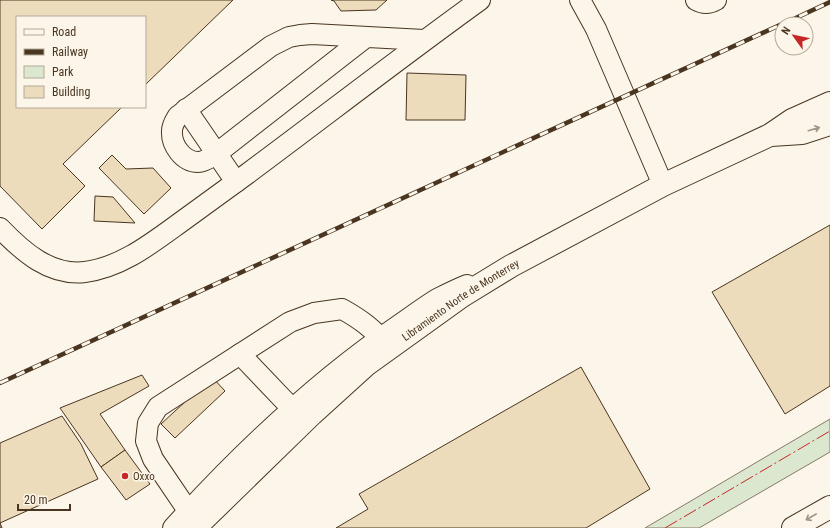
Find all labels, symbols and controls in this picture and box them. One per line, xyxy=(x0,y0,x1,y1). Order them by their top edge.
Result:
legend xyxy=(16,16,146,108)
north arrow xyxy=(774,16,814,56)
text: N xyxy=(779,24,793,37)
text: Road xyxy=(52,25,76,39)
text: Railway xyxy=(52,45,88,59)
text: Park xyxy=(52,65,74,79)
text: Building xyxy=(52,85,90,99)
one-way arrow xyxy=(807,125,820,132)
street label: Libramiento Norte de Monterrey xyxy=(400,257,522,344)
place label: Oxxo xyxy=(133,470,155,483)
marker: Oxxo xyxy=(120,471,130,481)
scale bar xyxy=(18,486,70,512)
text: 20 m xyxy=(24,493,48,507)
one-way arrow xyxy=(806,514,818,522)

